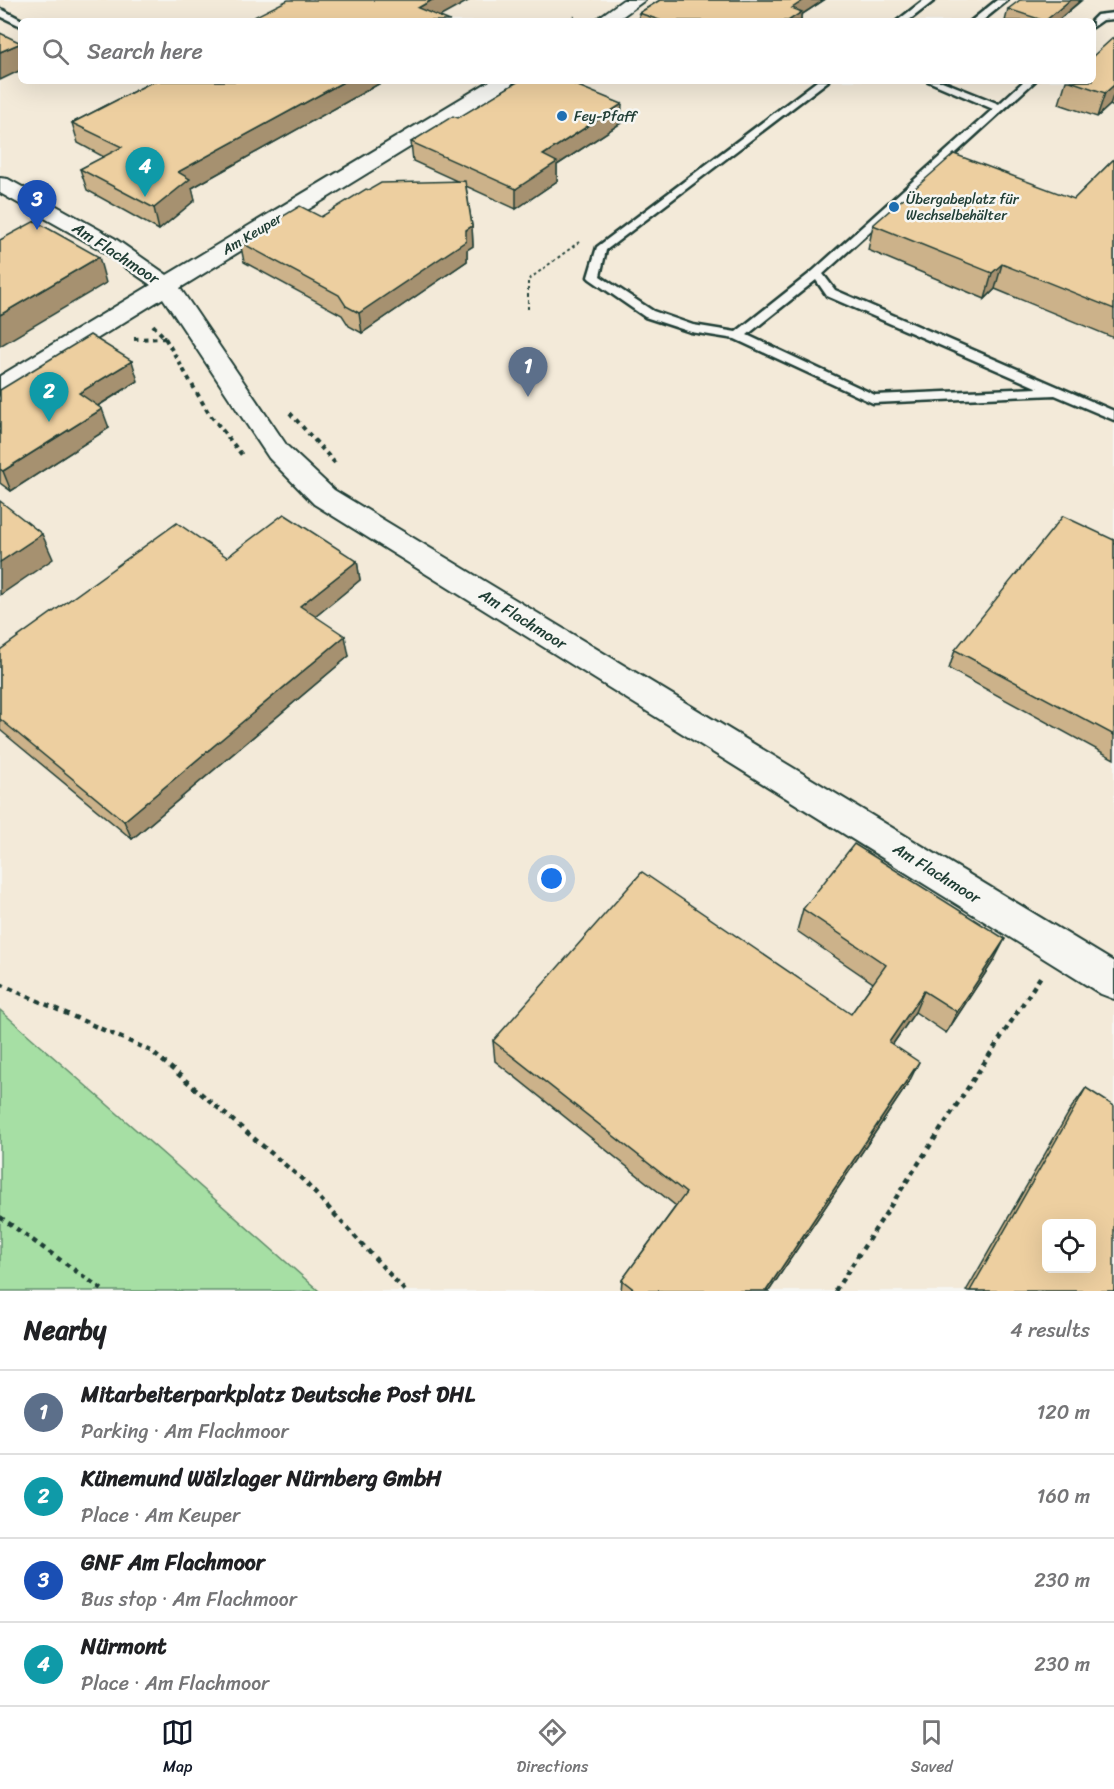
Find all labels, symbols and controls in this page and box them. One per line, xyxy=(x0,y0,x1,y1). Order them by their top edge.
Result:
search box xyxy=(18,18,1096,84)
text: Search here xyxy=(87,32,203,71)
icon: search xyxy=(39,35,72,68)
place label: Fey-Pfaff xyxy=(574,104,639,129)
marker: Fey-Pfaff xyxy=(555,109,569,123)
pin: 4 xyxy=(126,148,164,197)
pin: 3 xyxy=(18,180,57,230)
place label: Übergabeplatz für Wechselbehälter xyxy=(906,187,1020,228)
marker: Übergabeplatz für Wechselbehälter xyxy=(887,200,901,214)
street label: Am Keuper xyxy=(216,205,288,262)
street label: Am Flachmoor xyxy=(66,213,167,293)
pin: 1 xyxy=(508,348,548,397)
pin: 2 xyxy=(29,372,68,422)
street label: Am Flachmoor xyxy=(472,580,574,658)
street label: Am Flachmoor xyxy=(886,834,988,912)
your location xyxy=(537,864,566,893)
map controls xyxy=(1042,1219,1096,1273)
button: locate xyxy=(1042,1219,1096,1273)
text: Nearby xyxy=(24,1307,106,1353)
text: 4 results xyxy=(1010,1313,1090,1348)
text: Mitarbeiterparkplatz Deutsche Post DHL xyxy=(81,1375,475,1414)
text: 1 xyxy=(39,1395,48,1430)
text: 120 m xyxy=(1037,1395,1090,1430)
text: Parking · Am Flachmoor xyxy=(81,1414,289,1449)
text: Künemund Wälzlager Nürnberg GmbH xyxy=(81,1459,442,1498)
text: 2 xyxy=(38,1479,49,1514)
text: 160 m xyxy=(1037,1479,1090,1514)
text: Place · Am Keuper xyxy=(81,1498,240,1533)
text: GNF Am Flachmoor xyxy=(81,1543,265,1582)
text: 3 xyxy=(38,1563,49,1598)
text: 230 m xyxy=(1034,1563,1090,1598)
text: Bus stop · Am Flachmoor xyxy=(81,1582,297,1617)
text: Nürmont xyxy=(81,1627,167,1666)
text: 4 xyxy=(37,1647,50,1682)
text: 230 m xyxy=(1034,1647,1090,1682)
text: Place · Am Flachmoor xyxy=(81,1666,269,1701)
tab: Map xyxy=(161,1716,194,1781)
tab: Directions xyxy=(517,1716,588,1781)
tab: Saved xyxy=(911,1716,953,1781)

